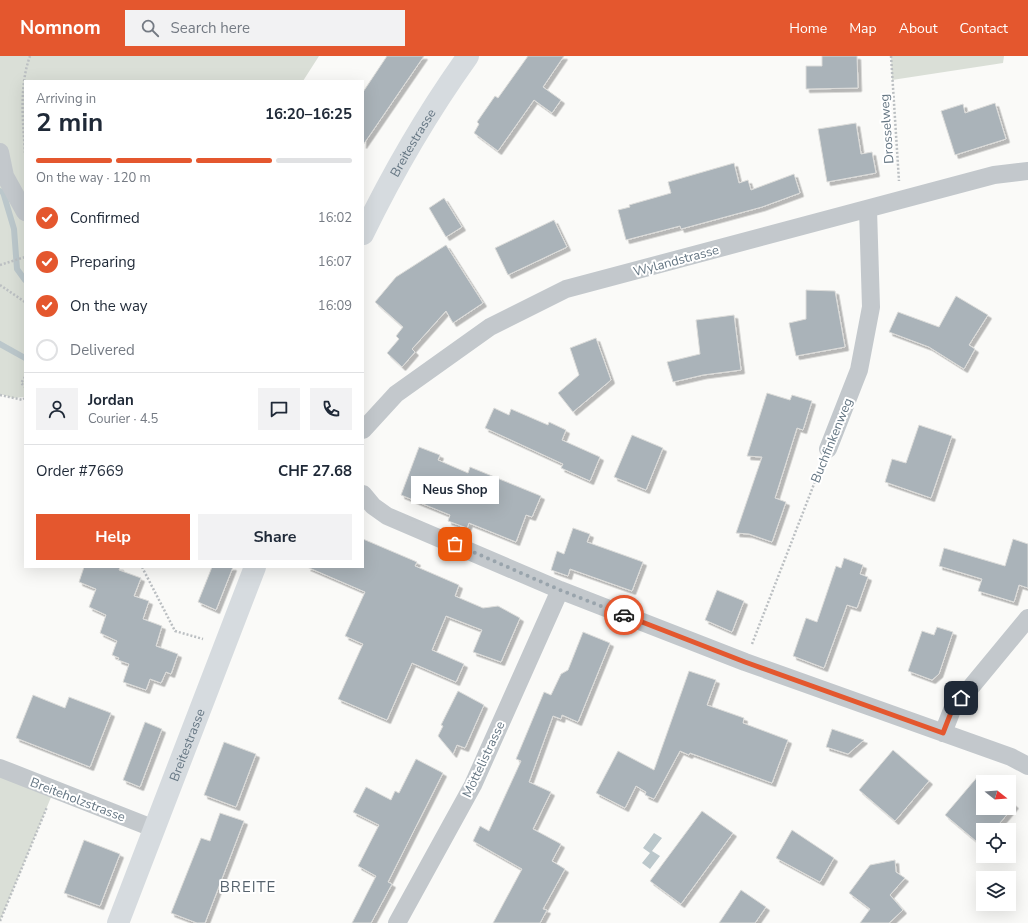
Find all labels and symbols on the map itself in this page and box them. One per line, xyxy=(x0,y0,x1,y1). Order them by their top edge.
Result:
street label: Drosselweg xyxy=(876,93,898,164)
street label: Breitestrasse xyxy=(386,105,440,180)
street label: Wylandstrasse xyxy=(631,241,721,281)
street label: Buchfinkenweg xyxy=(807,395,857,486)
callout: Neus Shop xyxy=(411,476,499,504)
pin xyxy=(438,527,472,561)
courier xyxy=(604,595,644,635)
pin xyxy=(944,681,978,715)
street label: Breitestrasse xyxy=(165,706,210,784)
street label: Möttelistrasse xyxy=(458,718,510,801)
street label: Breiteholzstrasse xyxy=(27,773,128,826)
north arrow xyxy=(976,775,1016,815)
district label: BREITE xyxy=(220,877,276,897)

